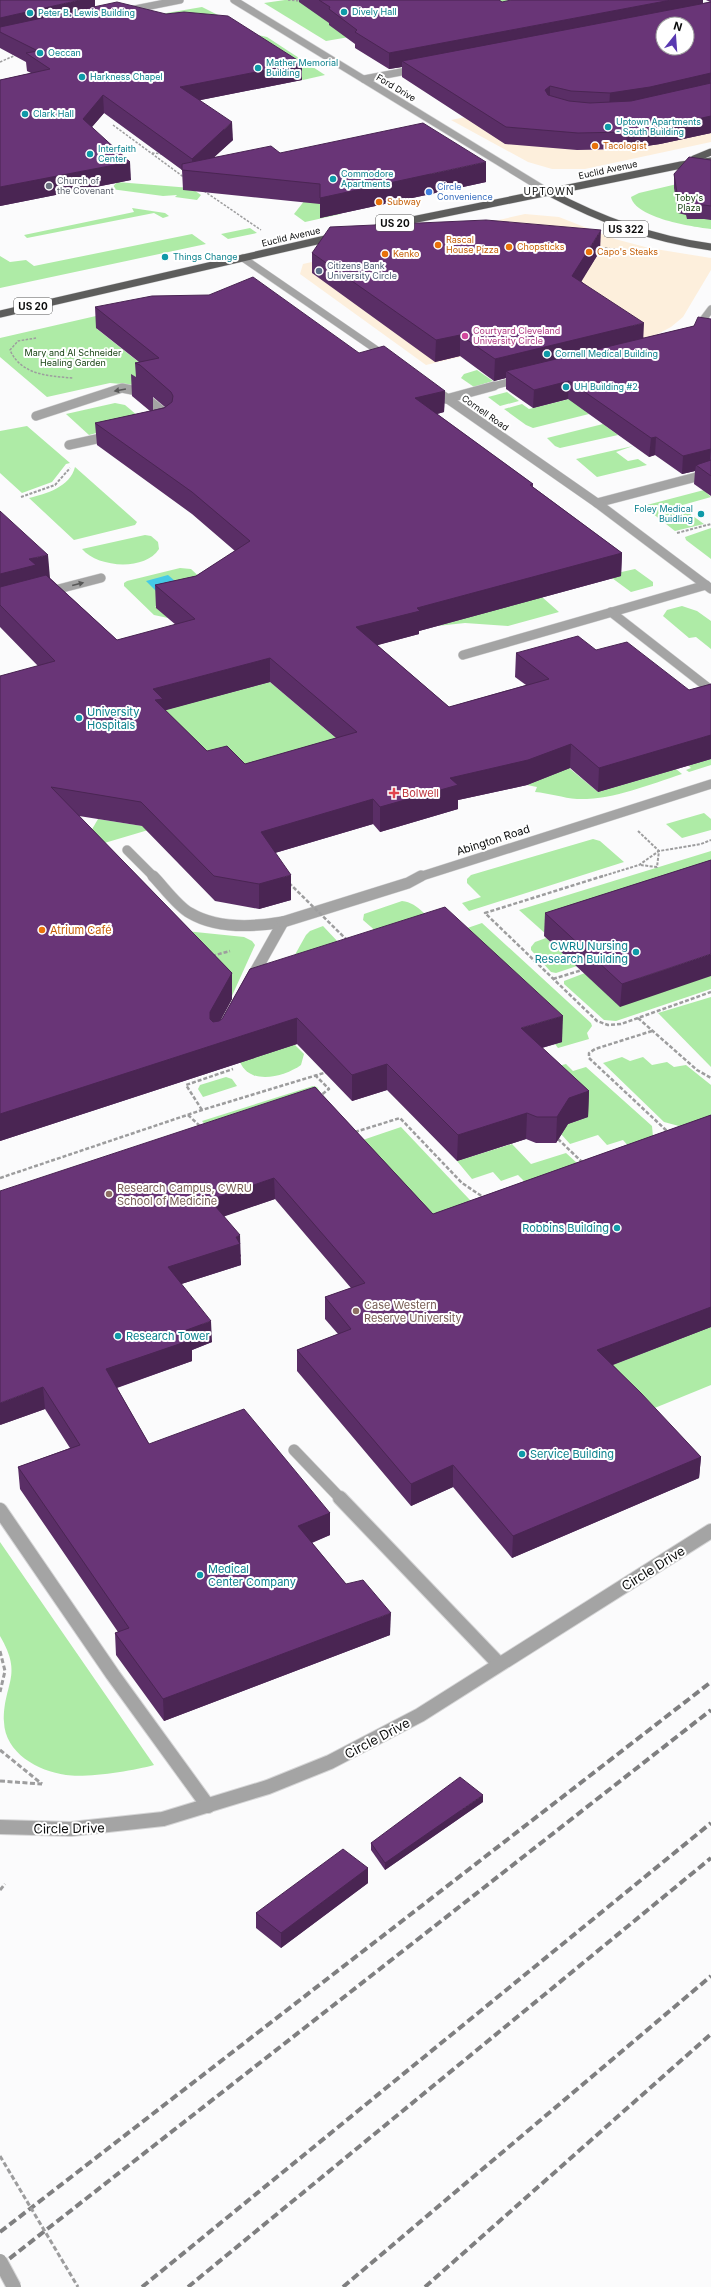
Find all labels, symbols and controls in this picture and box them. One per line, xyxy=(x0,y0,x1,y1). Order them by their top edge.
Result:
place label: Dively Hall xyxy=(352,6,397,17)
place label: Peter B. Lewis Building xyxy=(38,7,135,18)
marker: Dively Hall xyxy=(339,7,349,17)
marker: Peter B. Lewis Building xyxy=(25,8,35,18)
north arrow xyxy=(655,16,695,56)
text: N xyxy=(672,19,684,34)
place label: Oeccan xyxy=(48,47,81,58)
marker: Oeccan xyxy=(35,48,45,58)
place label: Mather Memorial Building xyxy=(266,57,338,78)
marker: Mather Memorial Building xyxy=(253,63,263,73)
place label: Harkness Chapel xyxy=(90,71,163,82)
marker: Harkness Chapel xyxy=(77,72,87,82)
street label: Ford Drive xyxy=(375,72,418,104)
place label: Clark Hall xyxy=(33,108,74,119)
marker: Clark Hall xyxy=(20,109,30,119)
place label: Uptown Apartments - South Building xyxy=(616,116,701,137)
marker: Uptown Apartments - South Building xyxy=(603,122,613,132)
place label: Tacologist xyxy=(603,140,647,151)
marker: Tacologist xyxy=(590,141,600,151)
place label: Interfaith Center xyxy=(98,143,136,164)
marker: Interfaith Center xyxy=(85,149,95,159)
street label: Euclid Avenue xyxy=(577,158,638,181)
place label: Commodore Apartments xyxy=(341,168,394,189)
marker: Commodore Apartments xyxy=(328,174,338,184)
place label: Church of the Covenant xyxy=(57,175,114,196)
marker: Church of the Covenant xyxy=(44,181,54,191)
place label: Circle Convenience xyxy=(437,181,493,202)
district label: UPTOWN xyxy=(523,185,575,197)
marker: Circle Convenience xyxy=(424,187,434,197)
park label: Toby's Plaza xyxy=(675,192,703,213)
place label: Subway xyxy=(387,196,421,207)
marker: Subway xyxy=(374,197,384,207)
road number: US 20 xyxy=(376,215,414,231)
road number: US 322 xyxy=(604,221,648,237)
street label: Euclid Avenue xyxy=(260,224,321,249)
place label: Rascal House Pizza xyxy=(446,234,499,255)
marker: Rascal House Pizza xyxy=(433,240,443,250)
place label: Chopsticks xyxy=(517,241,565,252)
marker: Chopsticks xyxy=(504,242,514,252)
place label: Capo's Steaks xyxy=(597,246,658,257)
marker: Capo's Steaks xyxy=(584,247,594,257)
place label: Kenko xyxy=(393,248,419,259)
marker: Kenko xyxy=(380,249,390,259)
place label: Things Change xyxy=(173,251,237,262)
marker: Things Change xyxy=(160,252,170,262)
place label: Citizens Bank University Circle xyxy=(327,260,397,281)
marker: Citizens Bank University Circle xyxy=(314,266,324,276)
road number: US 20 xyxy=(14,298,52,314)
place label: Courtyard Cleveland University Circle xyxy=(473,325,560,346)
marker: Courtyard Cleveland University Circle xyxy=(460,331,470,341)
park label: Mary and Al Schneider Healing Garden xyxy=(25,347,122,368)
place label: Cornell Medical Building xyxy=(555,348,658,359)
marker: Cornell Medical Building xyxy=(542,349,552,359)
place label: UH Building #2 xyxy=(574,381,638,392)
marker: UH Building #2 xyxy=(561,382,571,392)
one-way arrow xyxy=(113,387,126,393)
street label: Cornell Road xyxy=(460,392,511,433)
place label: Foley Medical Buidling xyxy=(634,503,693,524)
marker: Foley Medical Buidling xyxy=(696,509,706,519)
one-way arrow xyxy=(73,581,85,587)
place label: University Hospitals xyxy=(87,705,139,732)
marker: University Hospitals xyxy=(74,713,84,723)
place label: Bolwell xyxy=(402,786,439,800)
marker: Bolwell xyxy=(389,788,399,798)
street label: Abington Road xyxy=(454,822,532,858)
place label: Atrium Café xyxy=(50,923,112,937)
marker: Atrium Café xyxy=(37,925,47,935)
place label: CWRU Nursing Research Building xyxy=(535,939,628,966)
marker: CWRU Nursing Research Building xyxy=(631,947,641,957)
place label: Research Campus, CWRU School of Medicine xyxy=(117,1181,252,1208)
marker: Research Campus, CWRU School of Medicine xyxy=(104,1189,114,1199)
place label: Robbins Building xyxy=(522,1221,609,1235)
marker: Robbins Building xyxy=(612,1223,622,1233)
place label: Case Western Reserve University xyxy=(364,1298,462,1325)
marker: Case Western Reserve University xyxy=(351,1306,361,1316)
place label: Research Tower xyxy=(126,1329,210,1343)
marker: Research Tower xyxy=(113,1331,123,1341)
place label: Service Building xyxy=(530,1447,614,1461)
marker: Service Building xyxy=(517,1449,527,1459)
street label: Circle Drive xyxy=(618,1542,688,1594)
place label: Medical Center Company xyxy=(208,1562,296,1589)
marker: Medical Center Company xyxy=(195,1570,205,1580)
street label: Circle Drive xyxy=(342,1714,412,1762)
street label: Circle Drive xyxy=(33,1819,105,1837)

